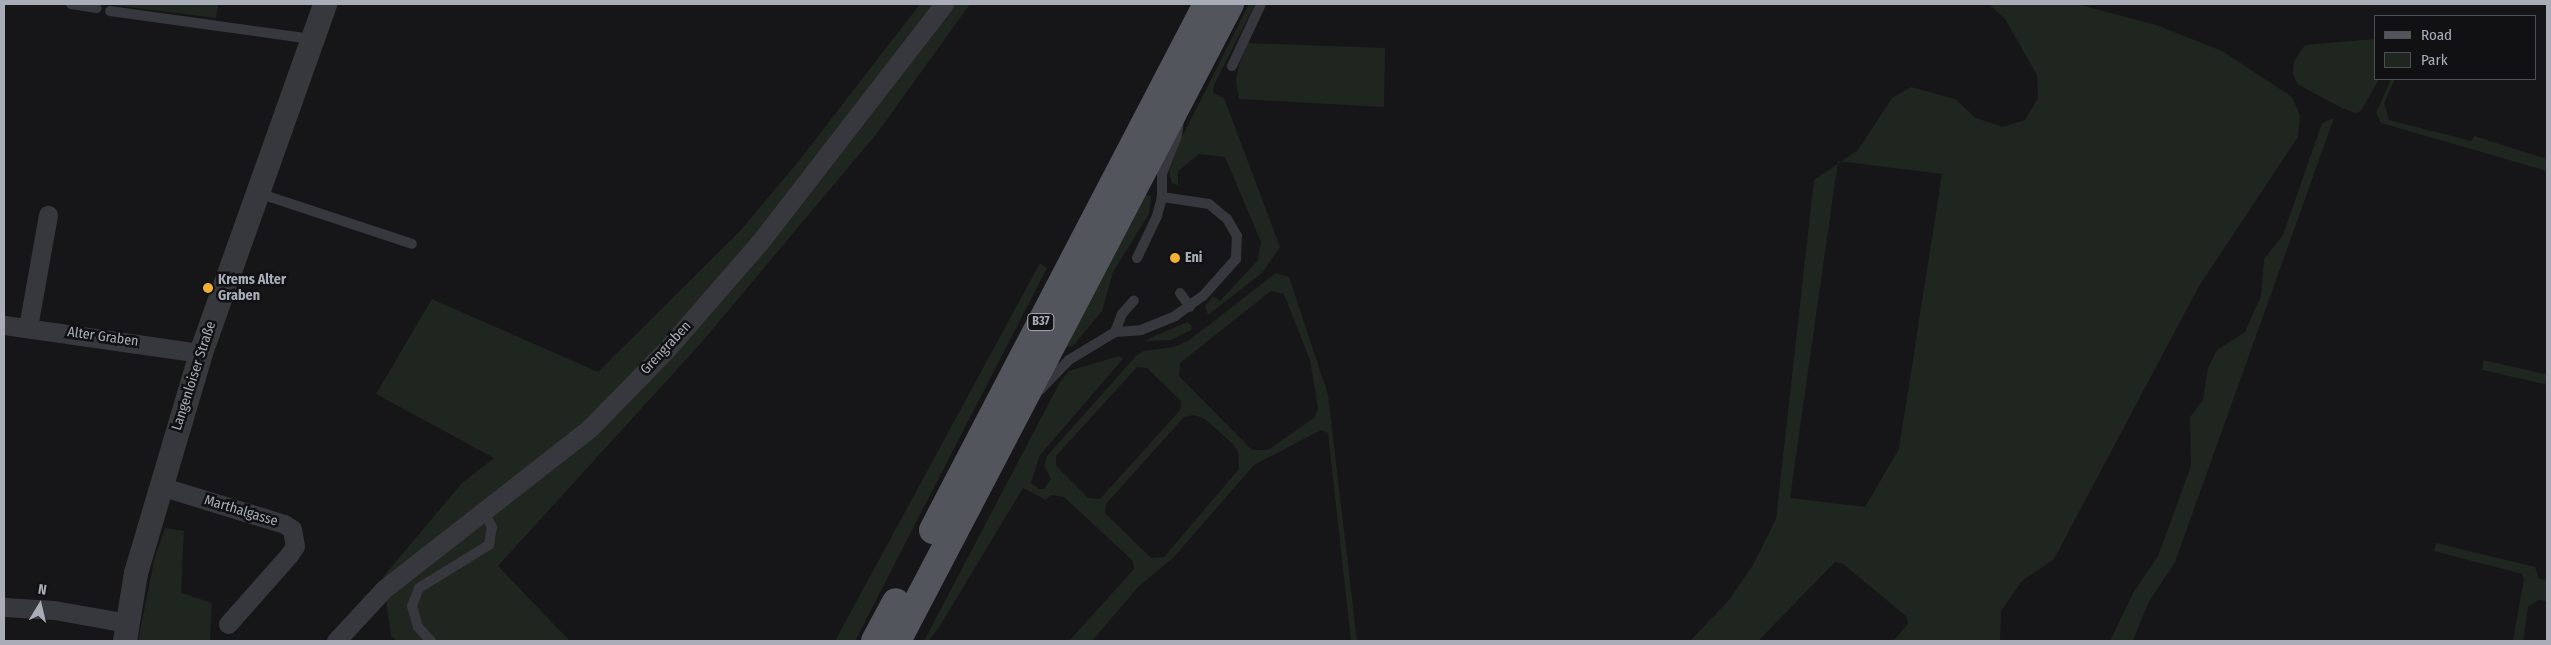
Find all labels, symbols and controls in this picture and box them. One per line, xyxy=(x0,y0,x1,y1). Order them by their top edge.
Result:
legend xyxy=(2374,15,2536,80)
text: Road xyxy=(2421,26,2452,44)
text: Park xyxy=(2421,51,2448,69)
place label: Eni xyxy=(1185,250,1202,266)
marker: Eni xyxy=(1169,252,1181,264)
place label: Krems Alter Graben xyxy=(218,272,286,304)
marker: Krems Alter Graben xyxy=(202,282,214,294)
road number: B37 xyxy=(1027,313,1055,332)
street label: Grengraben xyxy=(637,318,695,378)
street label: Langenloiser Straße xyxy=(168,319,220,433)
street label: Alter Graben xyxy=(66,324,140,350)
street label: Marthalgasse xyxy=(202,492,280,530)
north arrow xyxy=(15,580,65,630)
text: N xyxy=(37,581,48,599)

